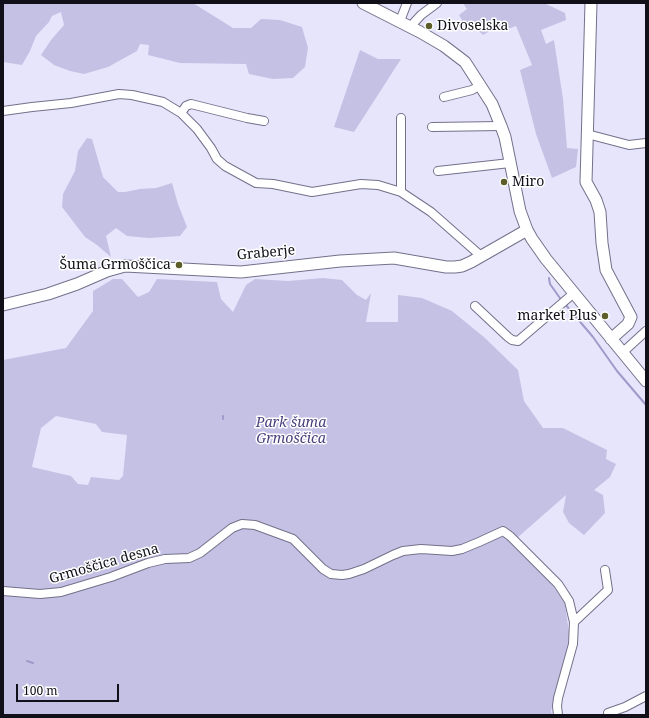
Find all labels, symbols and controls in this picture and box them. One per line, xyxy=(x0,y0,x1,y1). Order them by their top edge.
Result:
place label: Divoselska xyxy=(437,18,508,34)
marker: Divoselska xyxy=(424,21,434,31)
place label: Miro xyxy=(512,174,544,190)
marker: Miro xyxy=(499,177,509,187)
street label: Graberje xyxy=(236,242,296,264)
place label: Šuma Grmoščica xyxy=(59,257,171,273)
marker: Šuma Grmoščica xyxy=(174,260,184,270)
place label: market Plus xyxy=(517,308,597,324)
marker: market Plus xyxy=(600,311,610,321)
park label: Park šuma Grmoščica xyxy=(256,415,326,448)
street label: Grmoščica desna xyxy=(47,540,161,588)
scale bar xyxy=(18,676,121,702)
text: 100 m xyxy=(23,682,58,699)

